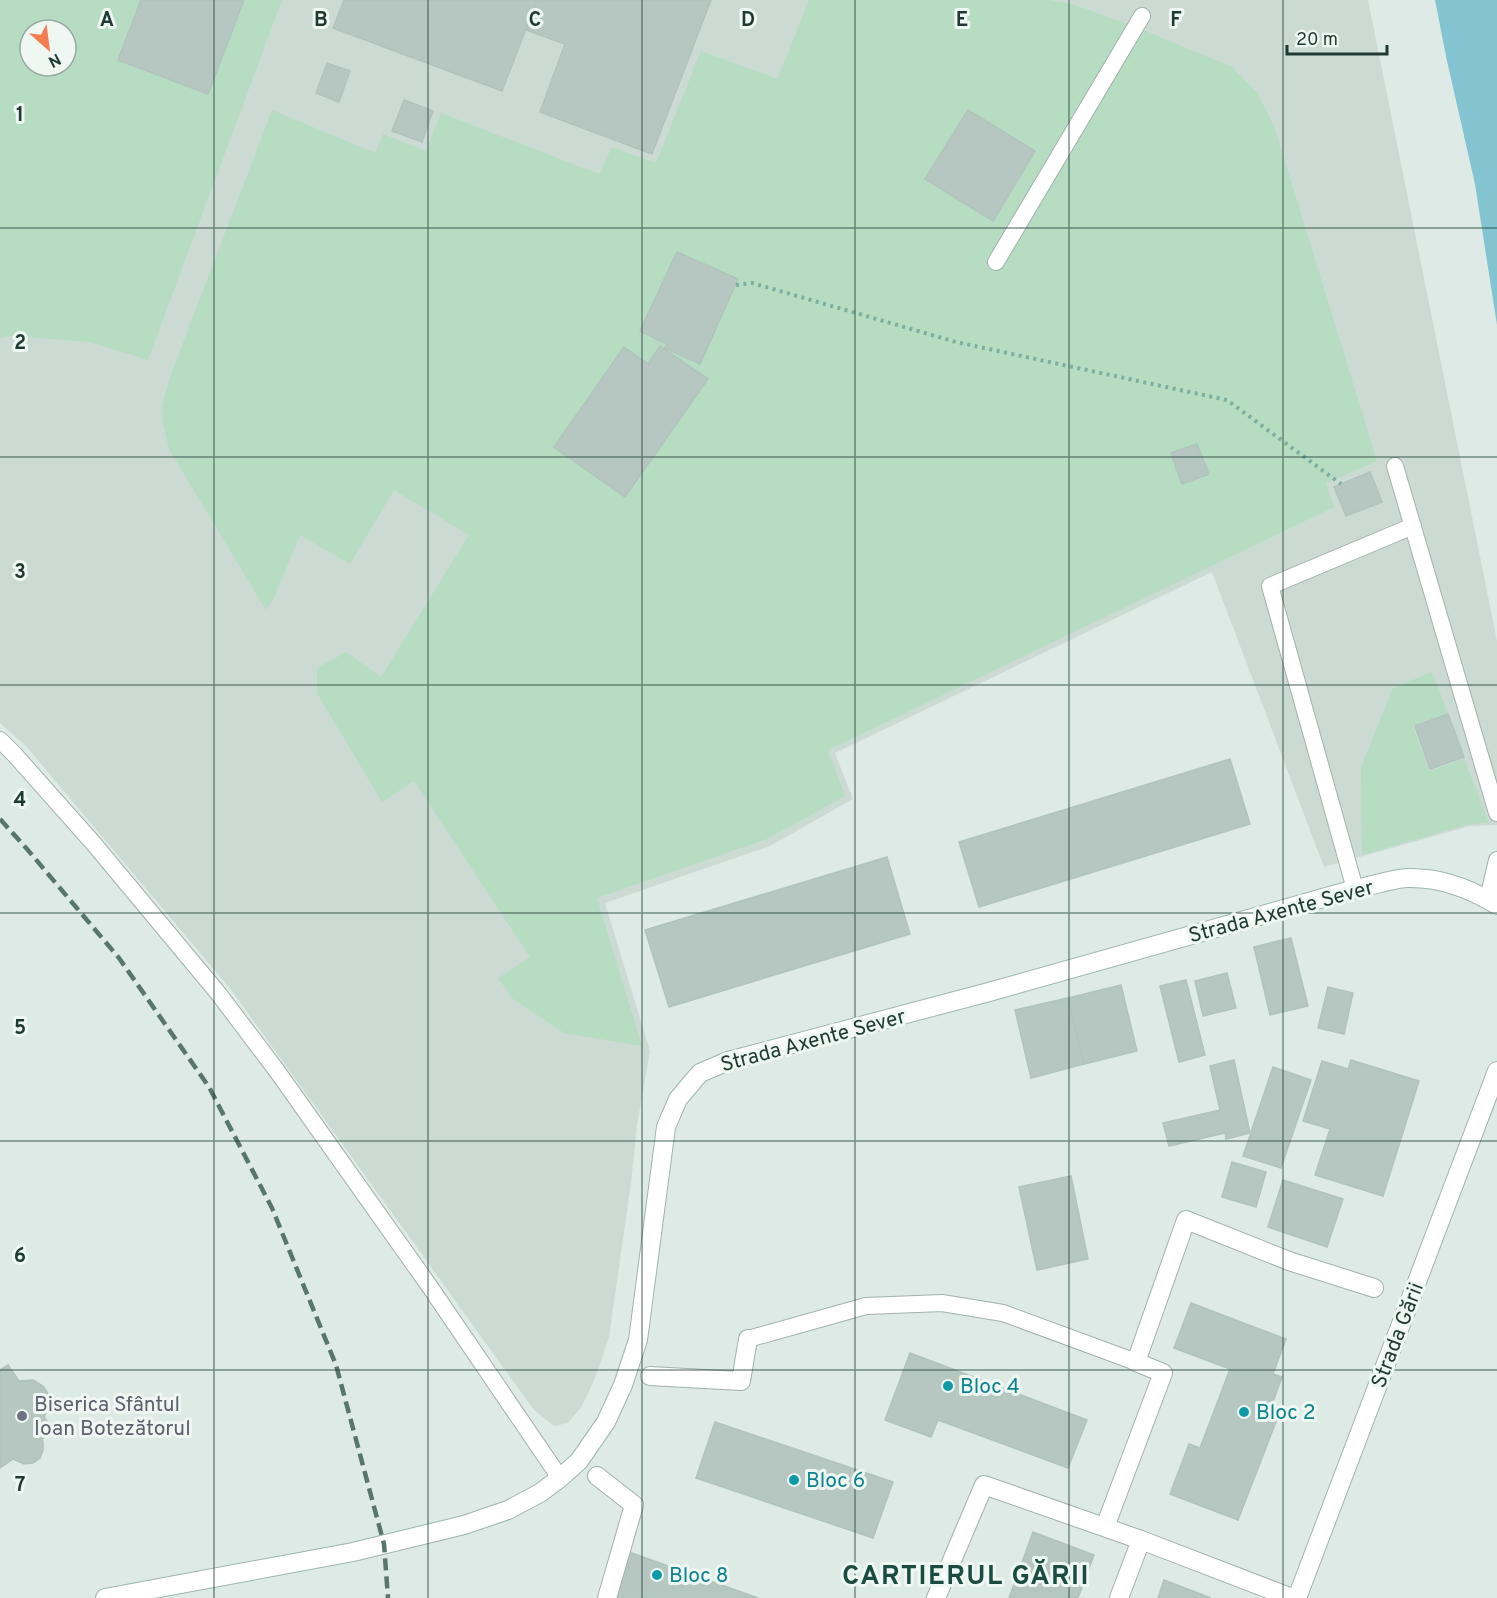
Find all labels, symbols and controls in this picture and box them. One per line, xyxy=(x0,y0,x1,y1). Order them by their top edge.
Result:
text: A xyxy=(100,8,114,34)
text: B xyxy=(314,8,328,34)
text: C xyxy=(529,8,541,34)
text: D xyxy=(741,8,755,34)
text: E xyxy=(956,8,968,34)
text: F xyxy=(1170,8,1182,34)
north arrow xyxy=(18,18,78,78)
scale bar xyxy=(1287,18,1388,56)
text: 20 m xyxy=(1296,29,1338,52)
text: N xyxy=(44,48,64,71)
text: 1 xyxy=(16,103,24,129)
text: 2 xyxy=(14,331,26,357)
text: 3 xyxy=(14,560,26,586)
text: 4 xyxy=(14,788,26,814)
street label: Strada Axente Sever xyxy=(1186,875,1377,950)
street label: Strada Axente Sever xyxy=(718,1004,909,1079)
text: 5 xyxy=(14,1016,26,1042)
text: 6 xyxy=(14,1244,26,1270)
street label: Strada Gării xyxy=(1366,1279,1431,1392)
place label: Bloc 4 xyxy=(960,1374,1020,1401)
marker: Bloc 4 xyxy=(941,1379,955,1393)
place label: Biserica Sfântul Ioan Botezătorul xyxy=(34,1392,191,1443)
place label: Bloc 2 xyxy=(1256,1400,1316,1427)
marker: Bloc 2 xyxy=(1237,1405,1251,1419)
marker: Biserica Sfântul Ioan Botezătorul xyxy=(15,1409,29,1423)
place label: Bloc 6 xyxy=(806,1468,865,1495)
text: 7 xyxy=(15,1473,25,1499)
marker: Bloc 6 xyxy=(787,1473,801,1487)
district label: CARTIERUL GĂRII xyxy=(842,1559,1090,1594)
place label: Bloc 8 xyxy=(669,1563,729,1590)
marker: Bloc 8 xyxy=(650,1568,664,1582)

